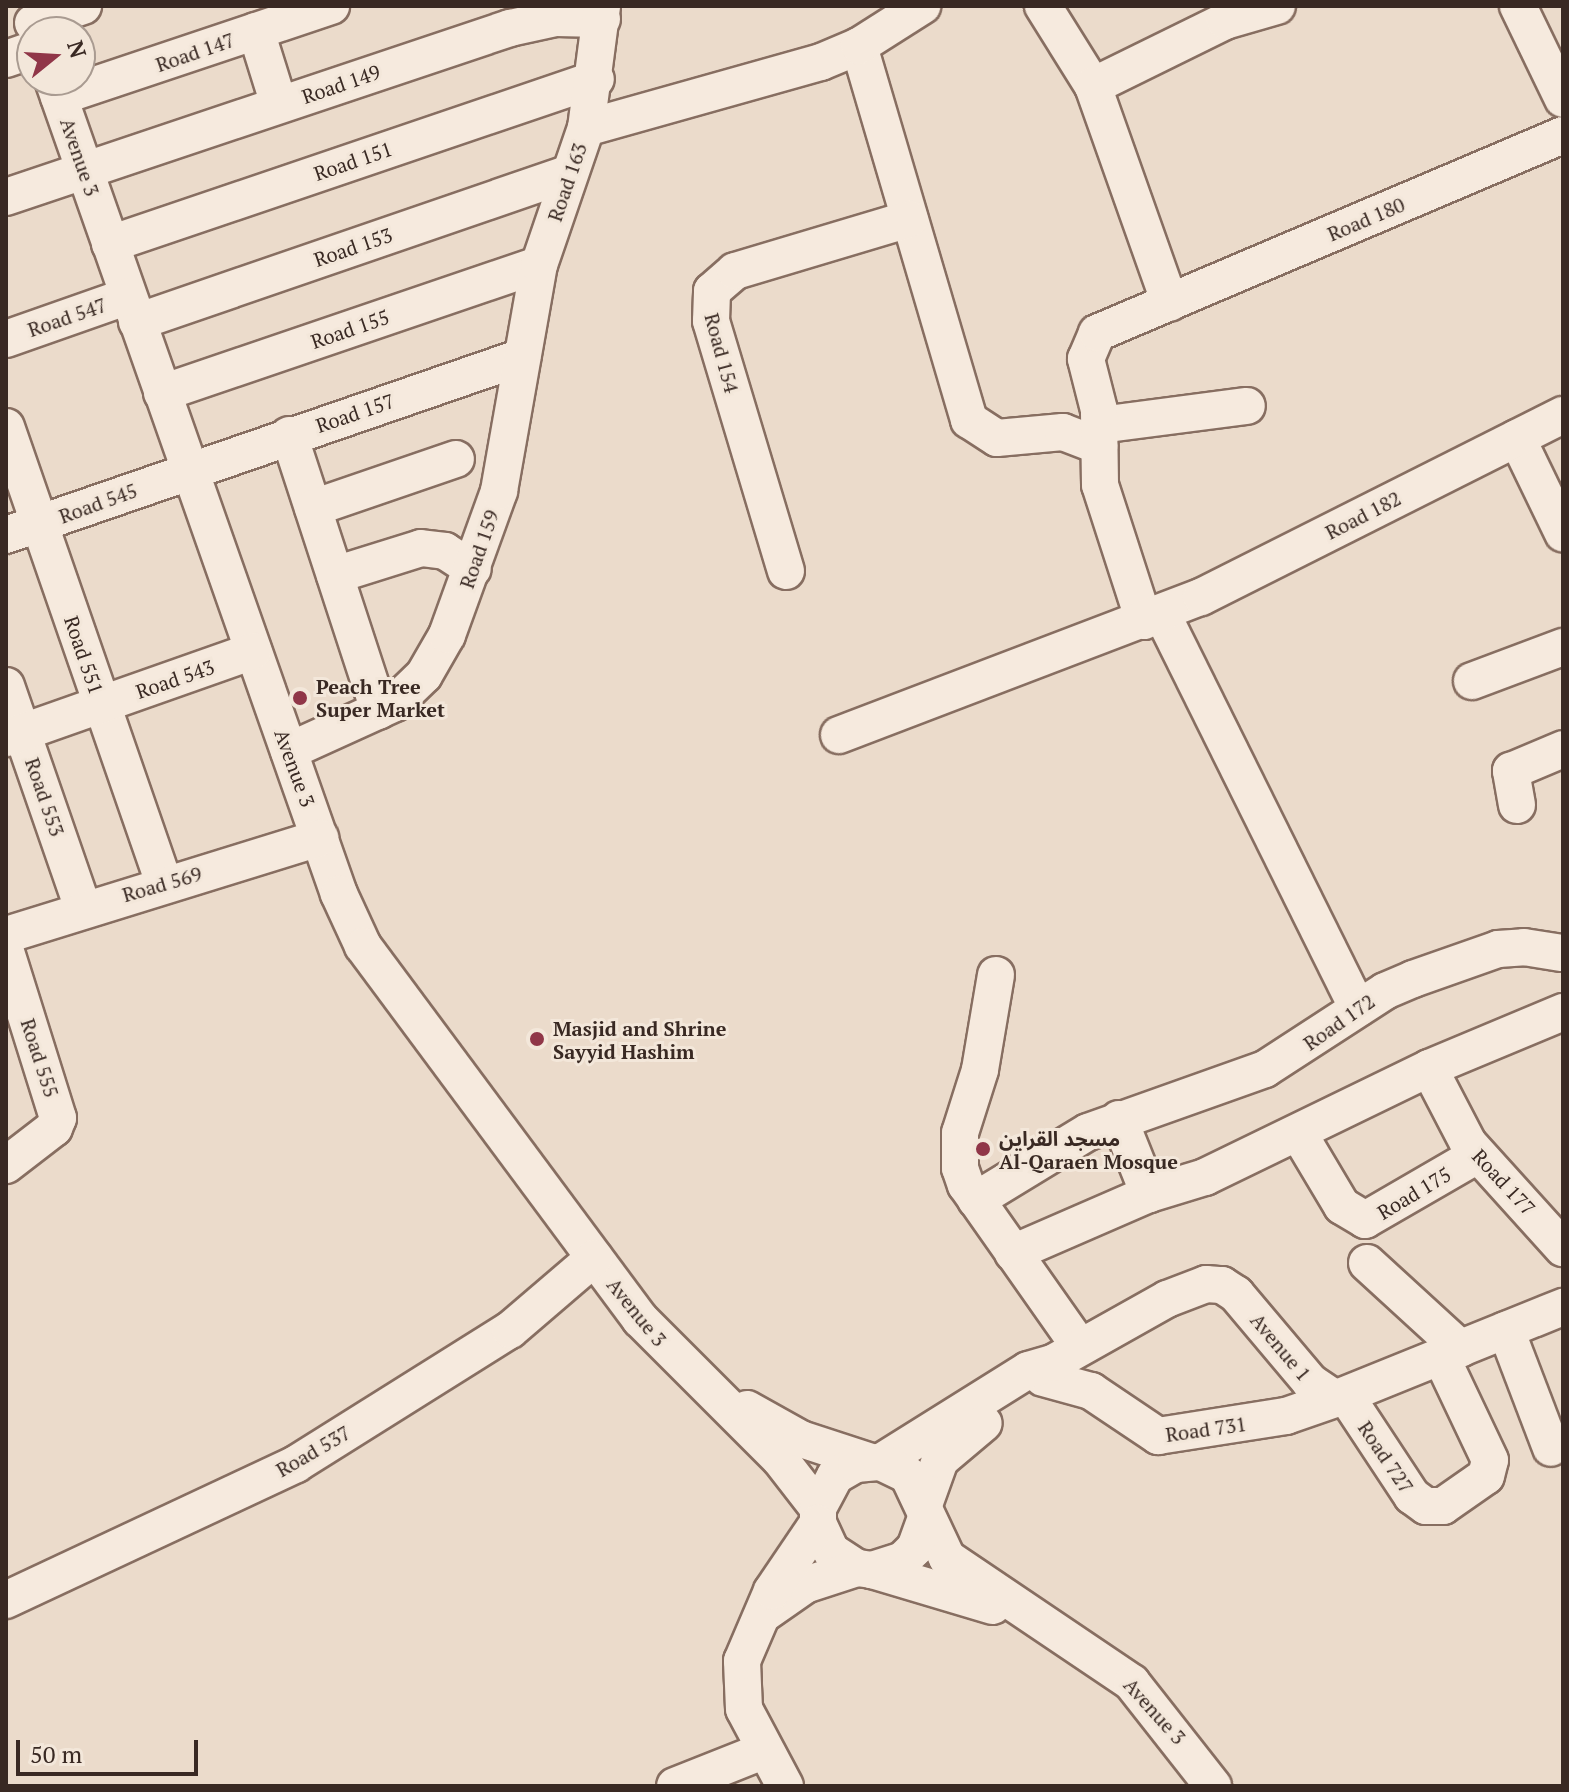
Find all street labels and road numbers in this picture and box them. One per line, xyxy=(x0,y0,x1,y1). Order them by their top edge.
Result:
street label: Road 147 xyxy=(153,27,237,77)
street label: Road 149 xyxy=(299,59,383,109)
street label: Avenue 3 xyxy=(55,115,105,199)
street label: Road 151 xyxy=(311,136,395,186)
street label: Road 163 xyxy=(542,140,592,224)
street label: Road 180 xyxy=(1324,192,1408,246)
street label: Road 153 xyxy=(311,222,395,272)
street label: Road 547 xyxy=(25,292,109,342)
street label: Road 155 xyxy=(308,304,392,354)
street label: Road 154 xyxy=(700,311,744,395)
street label: Road 157 xyxy=(313,388,397,438)
street label: Road 545 xyxy=(56,478,140,528)
street label: Road 182 xyxy=(1321,486,1405,544)
street label: Road 159 xyxy=(454,507,504,591)
street label: Road 551 xyxy=(59,613,109,697)
street label: Road 543 xyxy=(133,654,217,704)
street label: Avenue 3 xyxy=(270,726,320,810)
street label: Road 553 xyxy=(20,755,70,839)
street label: Road 569 xyxy=(120,861,204,907)
street label: Road 172 xyxy=(1299,989,1379,1055)
street label: Road 555 xyxy=(16,1016,64,1100)
street label: Road 177 xyxy=(1467,1144,1541,1220)
street label: Road 175 xyxy=(1373,1162,1455,1224)
street label: Avenue 3 xyxy=(602,1273,672,1351)
street label: Avenue 1 xyxy=(1246,1308,1316,1386)
street label: Road 731 xyxy=(1164,1411,1248,1447)
street label: Road 727 xyxy=(1353,1417,1419,1497)
street label: Road 537 xyxy=(272,1420,354,1482)
street label: Avenue 3 xyxy=(1119,1673,1191,1749)

